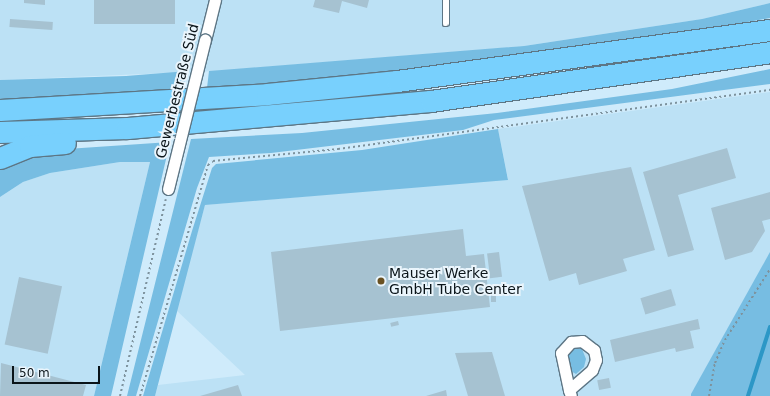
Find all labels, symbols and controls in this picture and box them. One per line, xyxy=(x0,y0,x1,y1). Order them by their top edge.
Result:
street label: Gewerbestraße Süd xyxy=(152,22,202,160)
place label: Mauser Werke GmbH Tube Center xyxy=(389,265,522,298)
marker: Mauser Werke GmbH Tube Center xyxy=(376,276,386,286)
scale bar xyxy=(14,358,102,384)
text: 50 m xyxy=(19,366,50,380)

